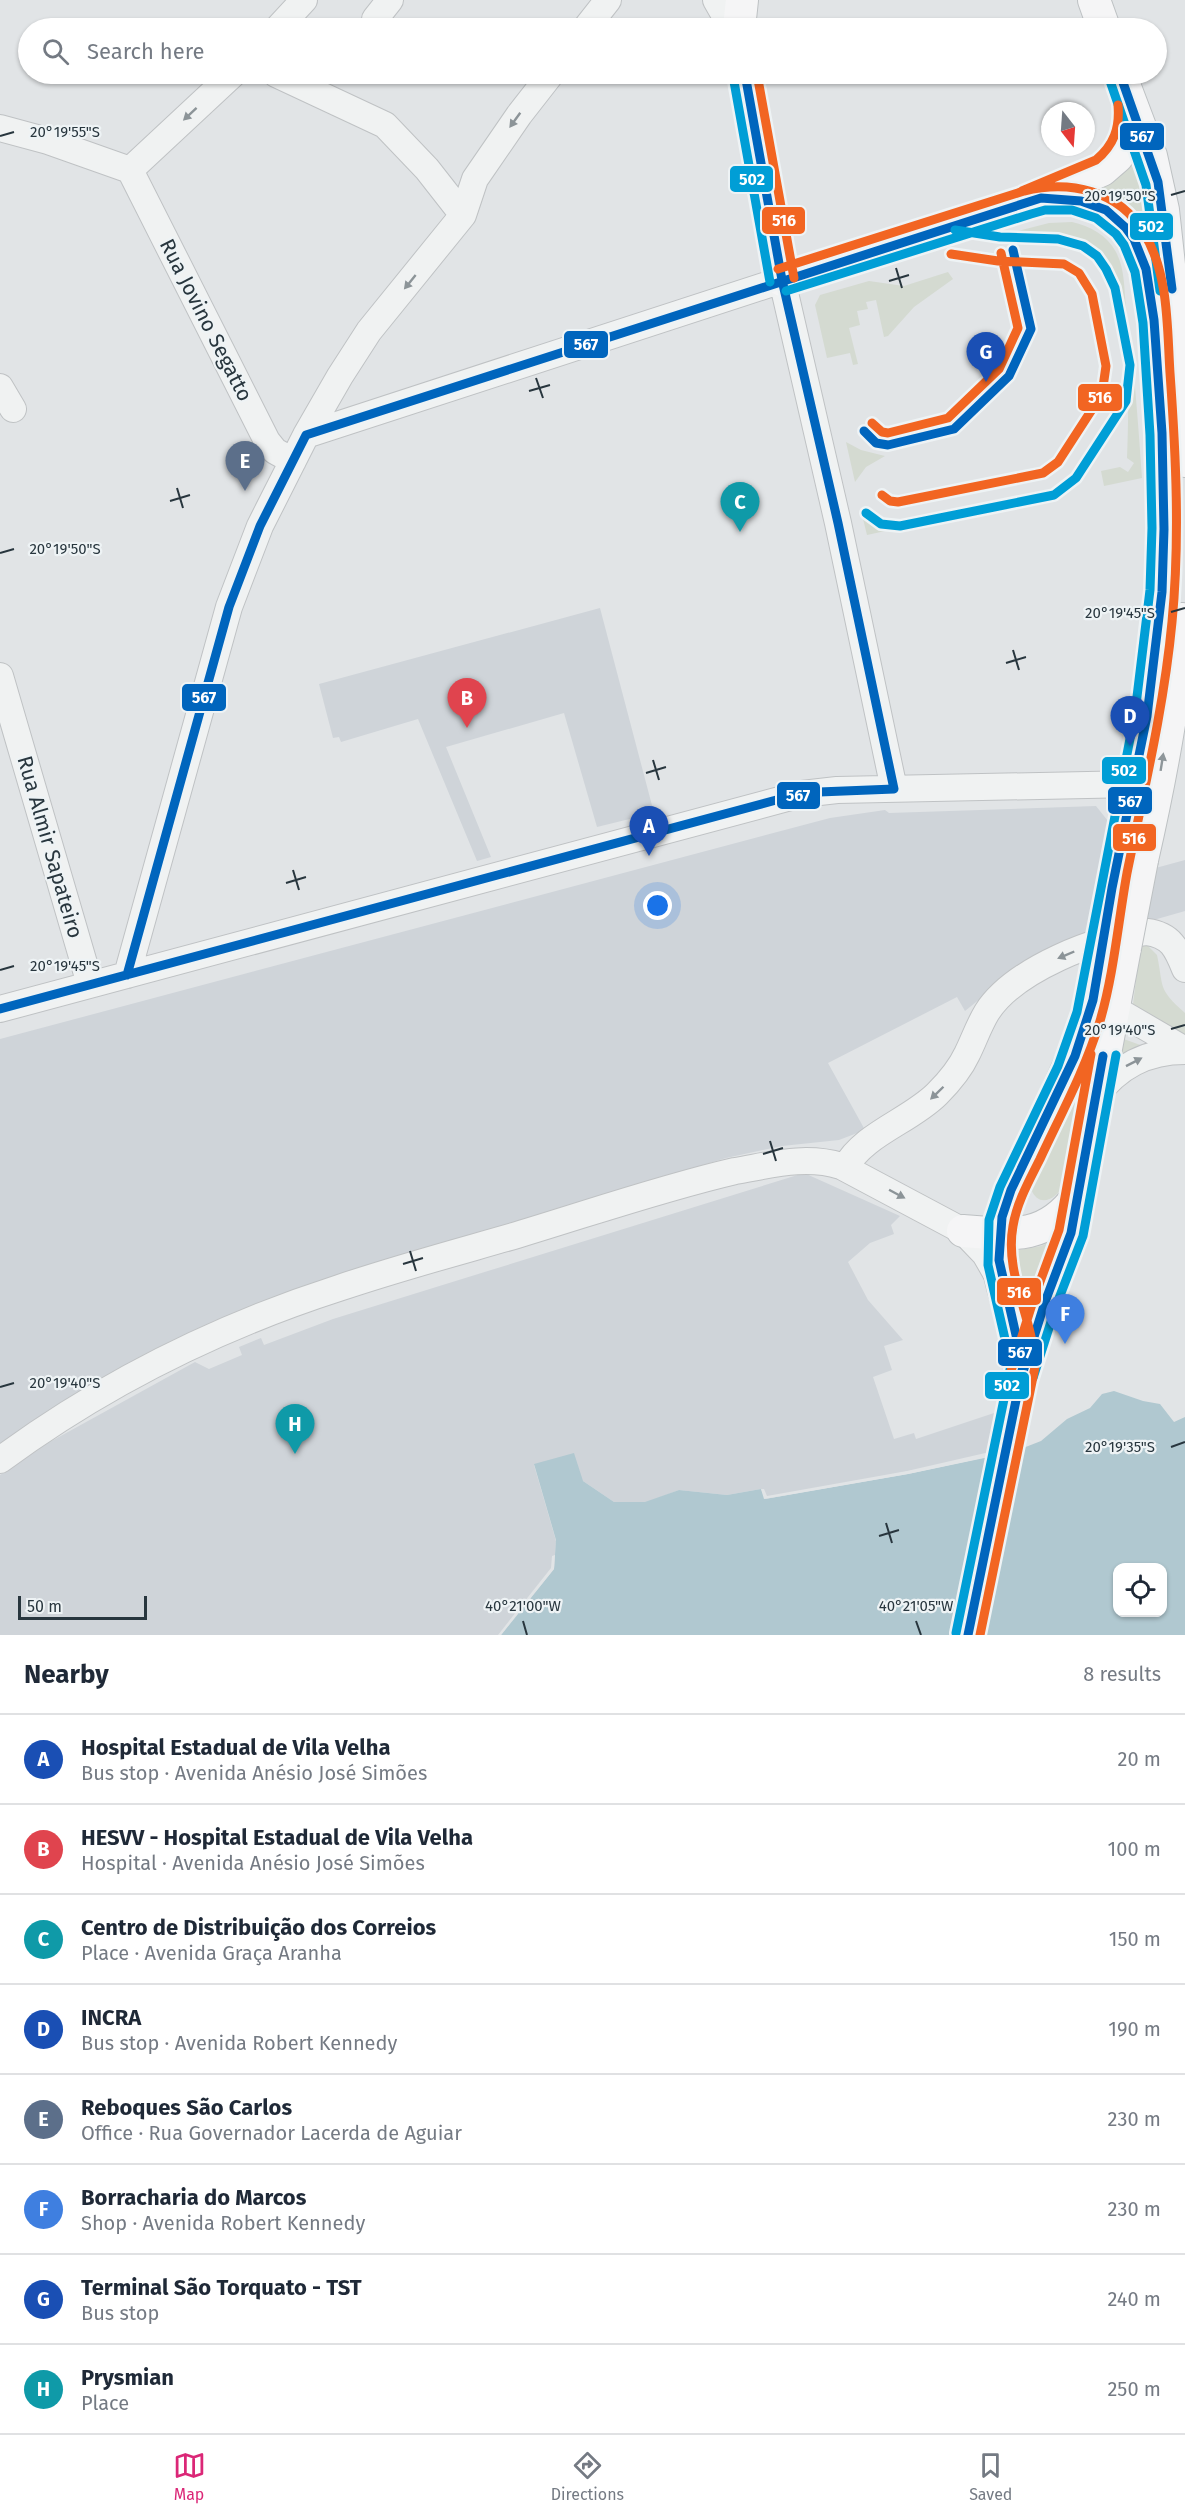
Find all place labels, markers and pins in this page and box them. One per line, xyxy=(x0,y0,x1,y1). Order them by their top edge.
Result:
pin: G xyxy=(966,332,1006,382)
pin: E xyxy=(226,442,264,491)
pin: C xyxy=(720,482,760,532)
pin: B xyxy=(448,678,486,728)
pin: D xyxy=(1110,696,1150,746)
pin: A xyxy=(630,806,668,856)
pin: F xyxy=(1046,1294,1084,1344)
pin: H xyxy=(276,1404,314,1454)

